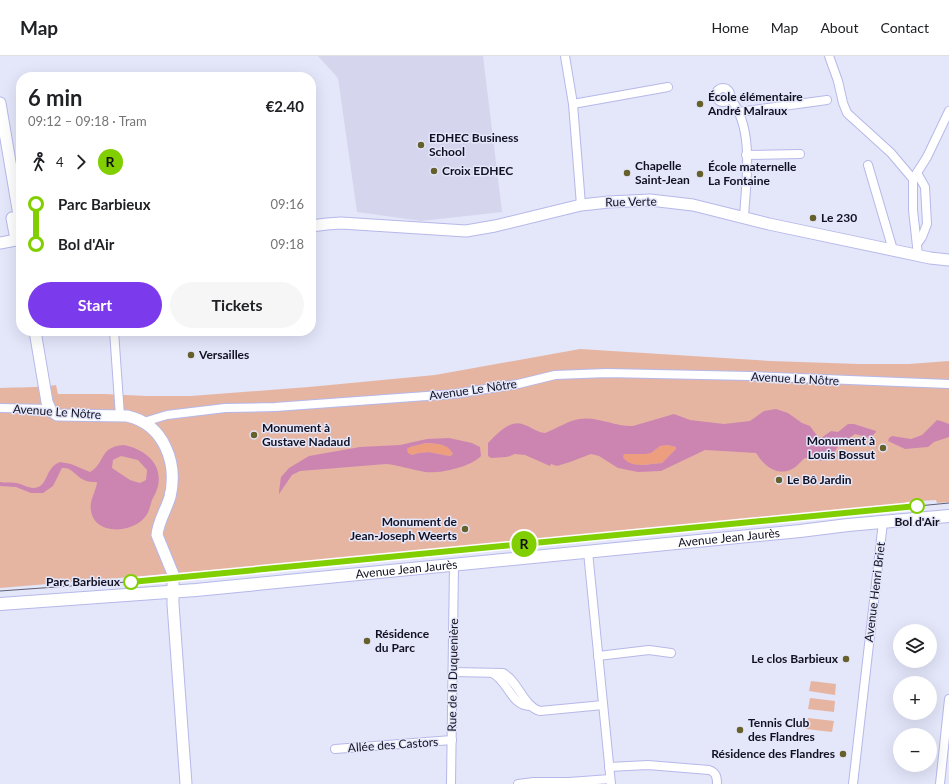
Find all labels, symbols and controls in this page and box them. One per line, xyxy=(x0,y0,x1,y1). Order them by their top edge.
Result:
text: Map xyxy=(20,16,58,39)
text: Home xyxy=(711,19,749,36)
text: Map xyxy=(771,19,798,36)
text: About xyxy=(820,19,858,36)
text: Contact xyxy=(880,19,929,36)
text: 6 min xyxy=(28,84,83,111)
place label: École élémentaire André Malraux xyxy=(707,89,803,118)
text: €2.40 xyxy=(266,97,304,115)
marker: École élémentaire André Malraux xyxy=(695,99,705,109)
text: 09:12 – 09:18 · Tram xyxy=(28,113,147,129)
place label: EDHEC Business School xyxy=(429,130,518,159)
marker: EDHEC Business School xyxy=(416,140,426,150)
icon: walk xyxy=(28,151,50,173)
icon: forward xyxy=(70,151,92,173)
text: R xyxy=(106,153,115,170)
text: 4 xyxy=(56,154,64,170)
place label: Chapelle Saint-Jean xyxy=(635,158,690,187)
place label: École maternelle La Fontaine xyxy=(708,159,797,188)
place label: Croix EDHEC xyxy=(442,163,513,178)
marker: Croix EDHEC xyxy=(429,166,439,176)
marker: Chapelle Saint-Jean xyxy=(622,168,632,178)
marker: École maternelle La Fontaine xyxy=(695,169,705,179)
street label: Rue Verte xyxy=(605,194,657,209)
text: Parc Barbieux xyxy=(58,195,151,213)
text: 09:16 xyxy=(271,196,304,212)
place label: Le 230 xyxy=(821,210,857,225)
marker: Le 230 xyxy=(808,213,818,223)
text: Bol d'Air xyxy=(58,235,114,253)
text: 09:18 xyxy=(271,236,304,252)
button: Start xyxy=(28,282,162,328)
button: Tickets xyxy=(170,282,304,328)
place label: Versailles xyxy=(198,347,249,362)
marker: Versailles xyxy=(186,350,196,360)
street label: Avenue Le Nôtre xyxy=(751,369,840,388)
street label: Avenue Le Nôtre xyxy=(428,376,518,403)
street label: Avenue Le Nôtre xyxy=(12,401,102,422)
place label: Monument à Gustave Nadaud xyxy=(262,420,350,449)
marker: Monument à Gustave Nadaud xyxy=(249,430,259,440)
place label: Monument à Louis Bossut xyxy=(807,433,876,462)
marker: Monument à Louis Bossut xyxy=(878,443,888,453)
place label: Le Bô Jardin xyxy=(787,472,852,487)
marker: Le Bô Jardin xyxy=(774,475,784,485)
marker: Bol d'Air xyxy=(909,498,925,514)
place label: Monument de Jean-Joseph Weerts xyxy=(350,514,458,543)
place label: Bol d'Air xyxy=(894,514,940,529)
marker: Monument de Jean-Joseph Weerts xyxy=(460,524,470,534)
street label: Avenue Jean Jaurès xyxy=(677,525,781,550)
line badge: R xyxy=(511,531,537,557)
text: R xyxy=(519,535,529,552)
street label: Avenue Henri Briet xyxy=(861,540,888,643)
street label: Avenue Jean Jaurès xyxy=(355,557,458,581)
place label: Parc Barbieux xyxy=(46,574,121,589)
marker: Parc Barbieux xyxy=(123,574,139,590)
street label: Rue de la Duquenière xyxy=(444,618,461,732)
map controls xyxy=(893,624,937,772)
button: layers xyxy=(893,624,937,668)
place label: Résidence du Parc xyxy=(375,626,430,655)
marker: Résidence du Parc xyxy=(362,636,372,646)
place label: Le clos Barbieux xyxy=(751,651,839,666)
marker: Le clos Barbieux xyxy=(841,654,851,664)
button: + xyxy=(893,676,937,720)
place label: Tennis Club des Flandres xyxy=(748,715,815,744)
marker: Tennis Club des Flandres xyxy=(735,725,745,735)
button: − xyxy=(893,728,937,772)
street label: Allée des Castors xyxy=(347,734,439,755)
place label: Résidence des Flandres xyxy=(711,746,835,761)
marker: Résidence des Flandres xyxy=(838,749,848,759)

